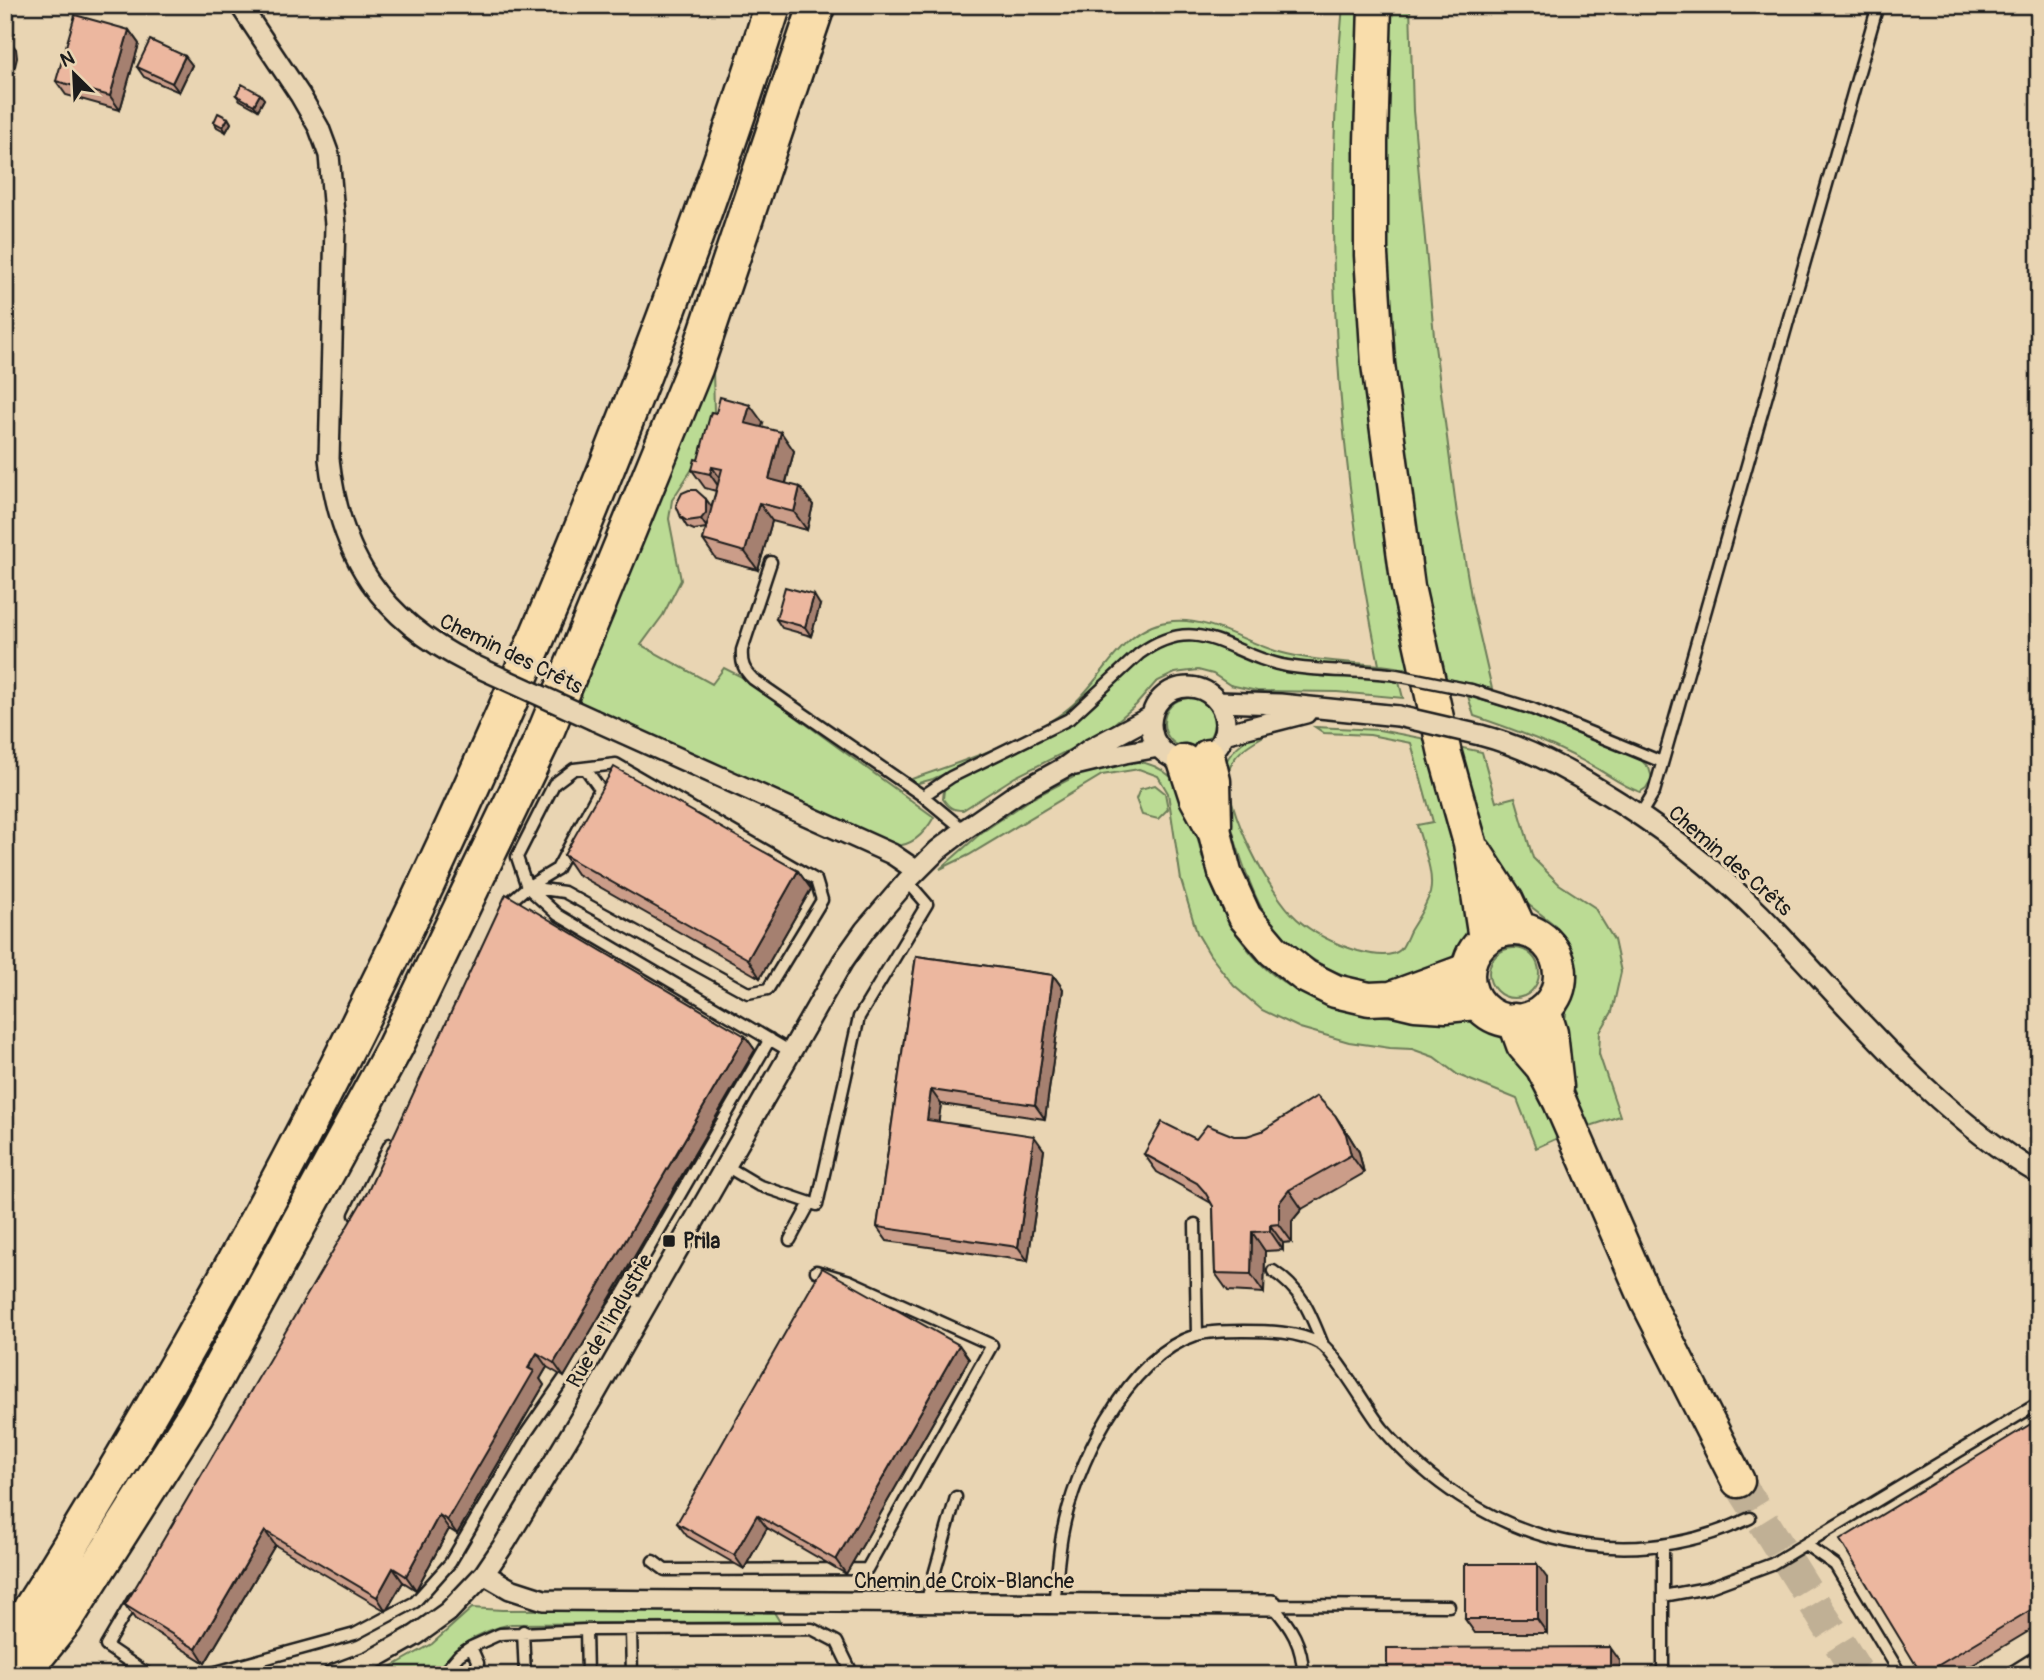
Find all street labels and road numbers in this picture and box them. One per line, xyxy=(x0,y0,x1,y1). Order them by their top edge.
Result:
street label: Chemin des Crêts xyxy=(435,608,588,701)
street label: Chemin des Crêts xyxy=(1662,800,1798,923)
street label: Rue de l'Industrie xyxy=(561,1249,660,1393)
street label: Chemin de Croix-Blanche xyxy=(854,1568,1075,1595)

